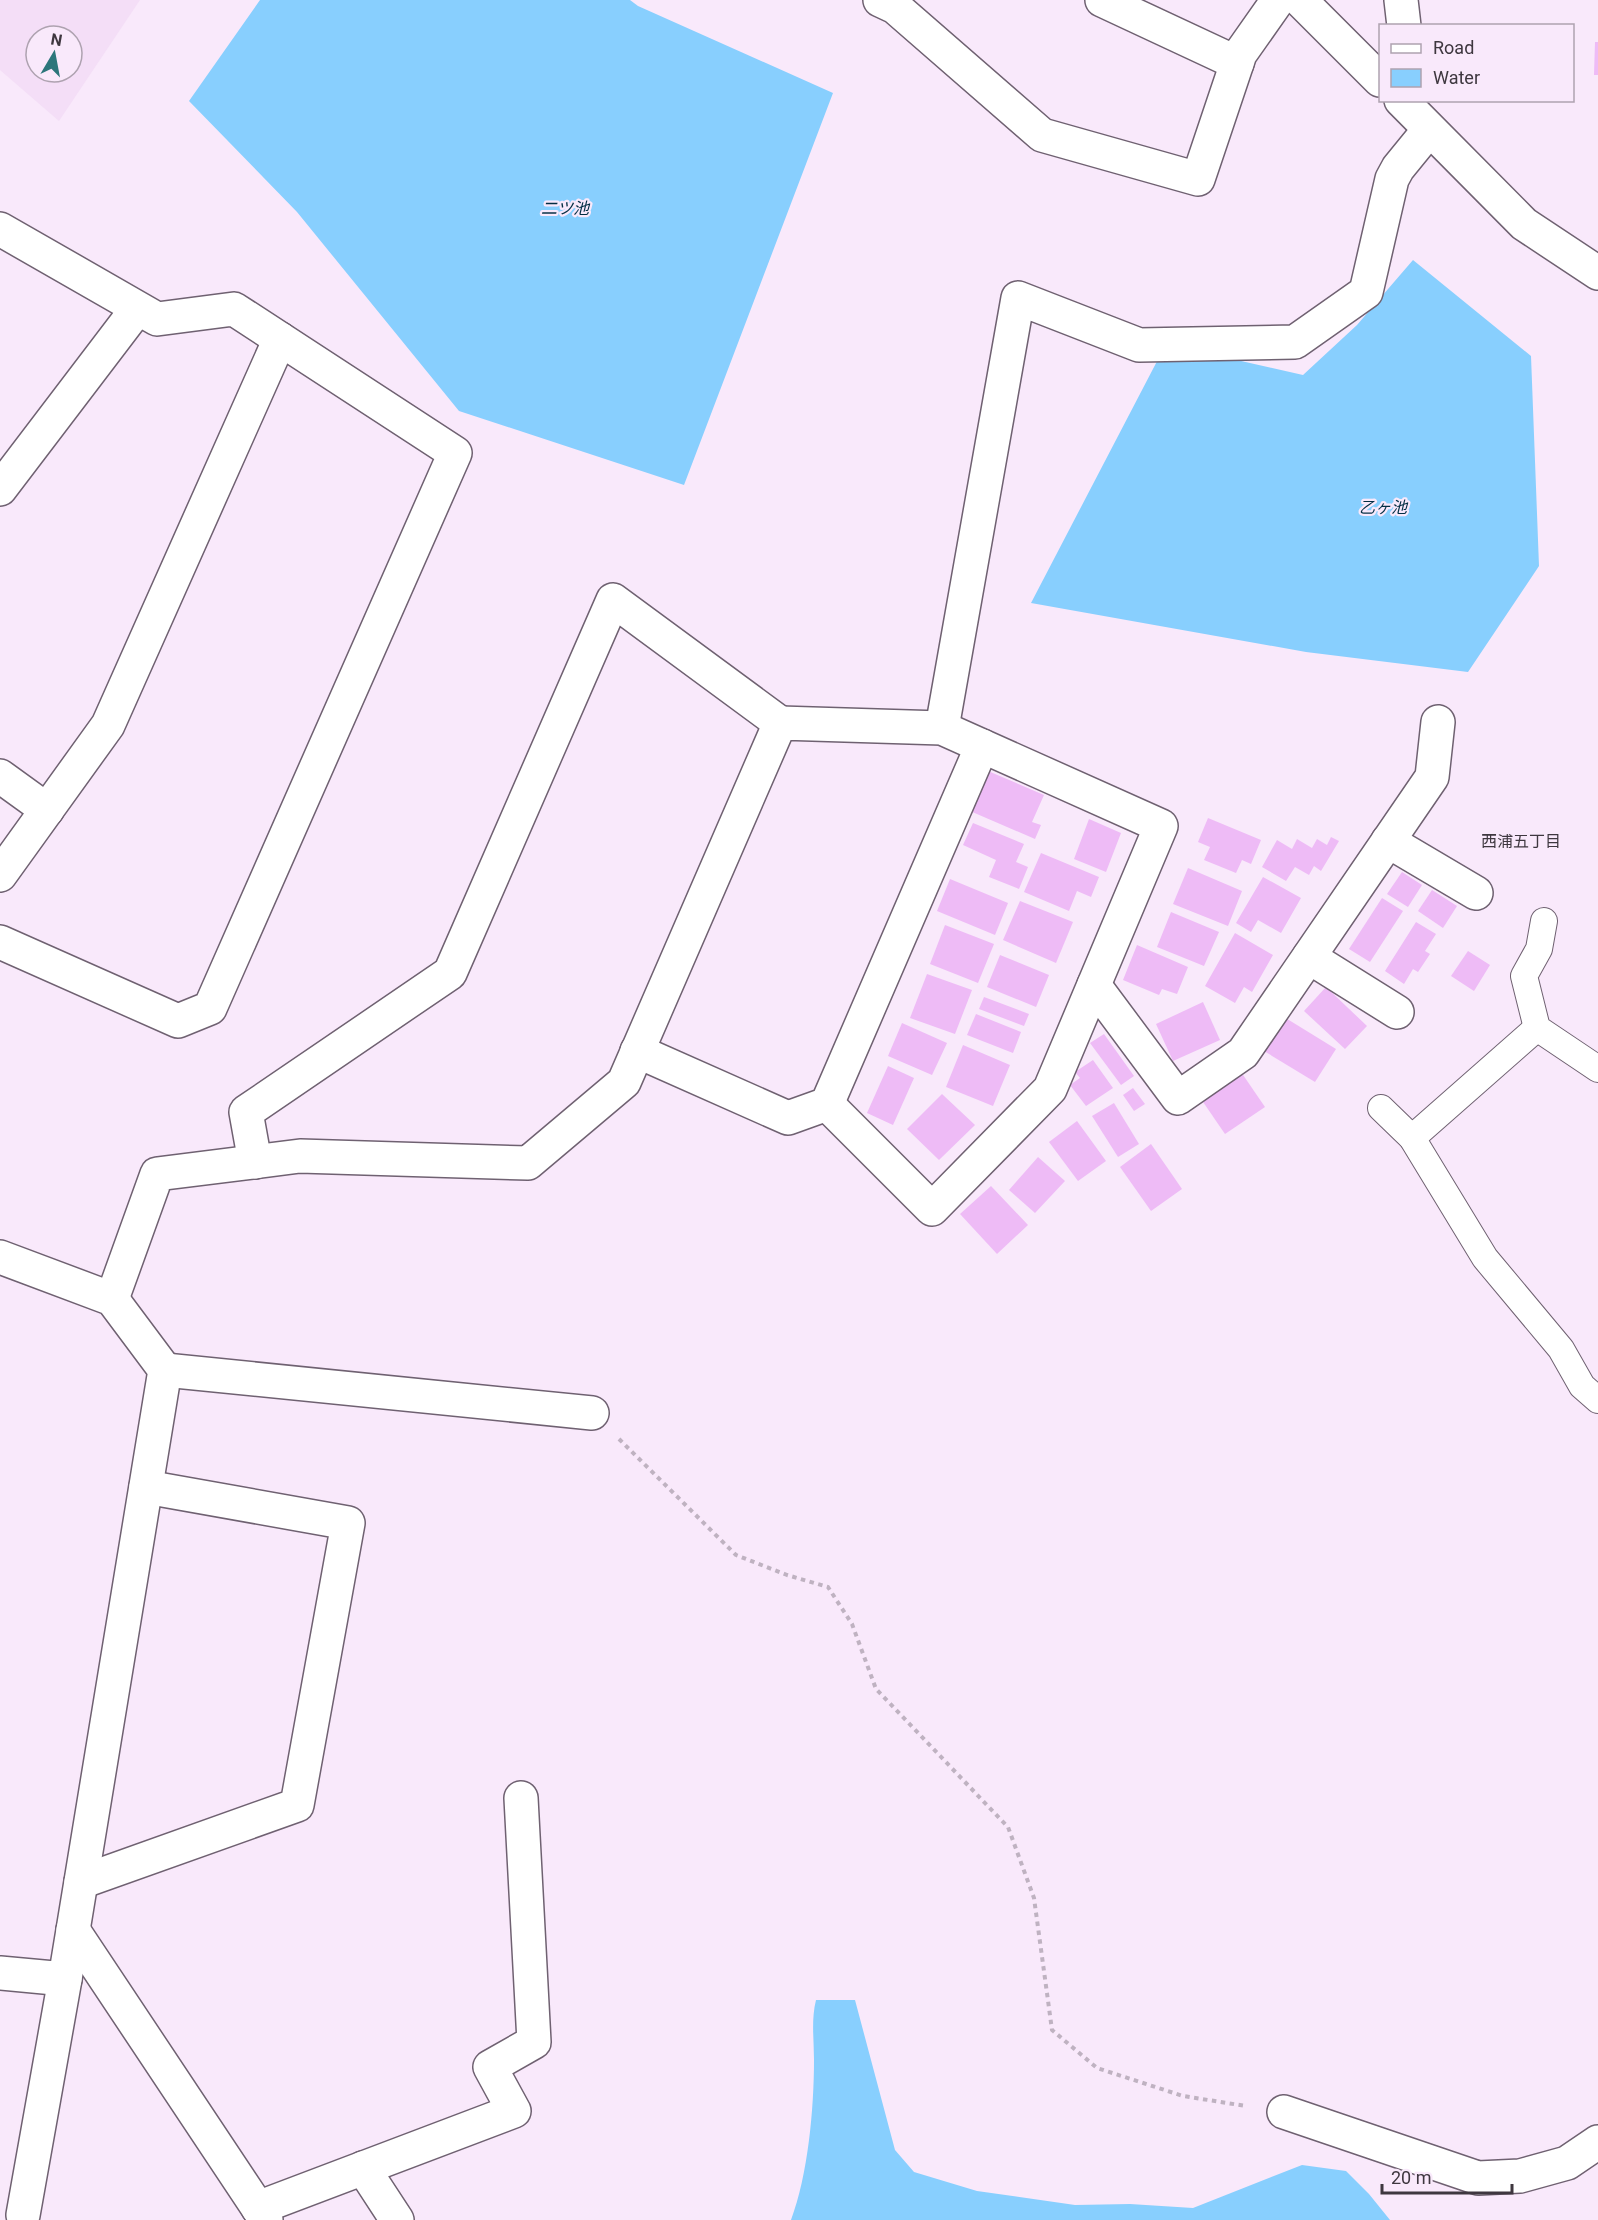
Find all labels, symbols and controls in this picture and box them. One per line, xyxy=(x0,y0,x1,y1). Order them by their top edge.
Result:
north arrow xyxy=(24,24,84,84)
legend xyxy=(1379,24,1574,102)
text: N xyxy=(49,29,64,50)
text: Road xyxy=(1433,37,1474,58)
text: Water xyxy=(1433,67,1480,88)
water label: 二ツ池 xyxy=(541,199,591,218)
water label: 乙ヶ池 xyxy=(1359,498,1409,517)
district label: 西浦五丁目 xyxy=(1481,832,1561,851)
scale bar xyxy=(1382,2157,1512,2195)
text: 20 m xyxy=(1391,2167,1431,2188)

